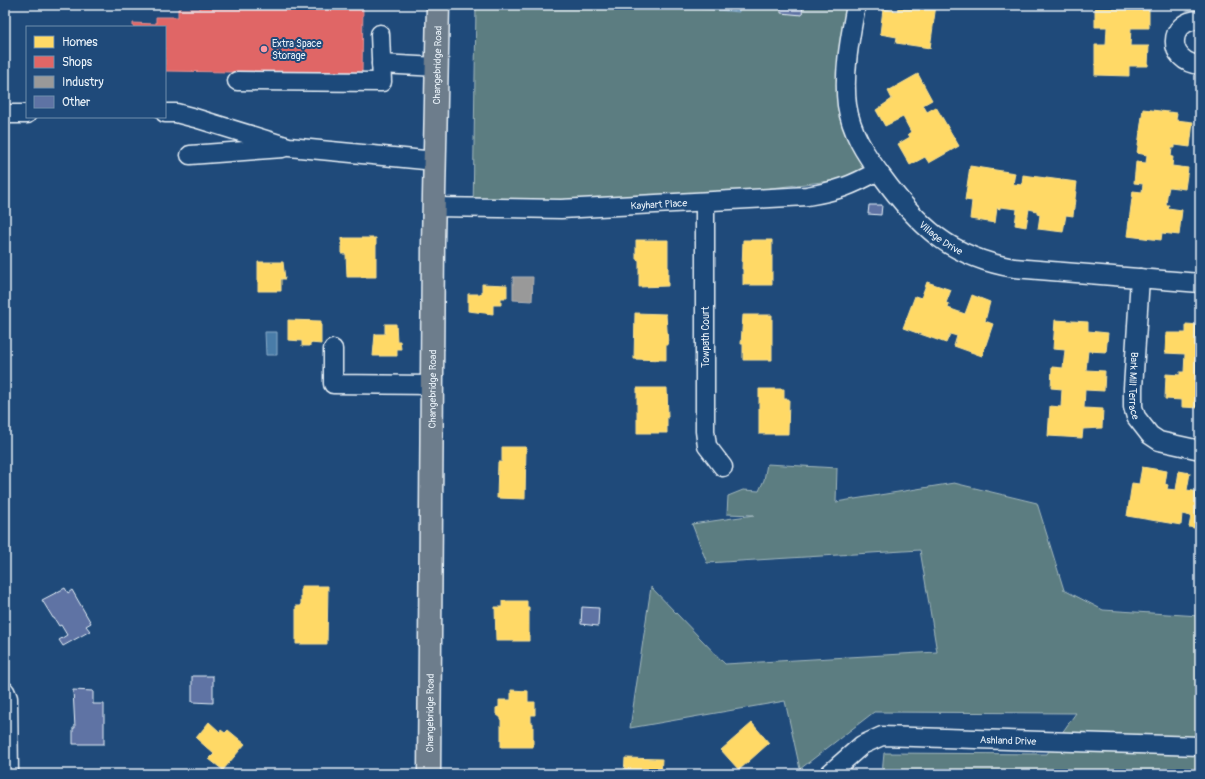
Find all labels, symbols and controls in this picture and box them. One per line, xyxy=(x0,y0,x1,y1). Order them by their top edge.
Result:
street label: Changebridge Road xyxy=(431,25,445,105)
legend xyxy=(26,26,166,118)
text: Homes xyxy=(62,35,98,50)
place label: Extra Space Storage xyxy=(272,38,321,62)
marker: Extra Space Storage xyxy=(259,44,269,54)
text: Shops xyxy=(62,55,93,70)
text: Industry xyxy=(62,75,104,90)
text: Other xyxy=(62,95,91,110)
street label: Kayhart Place xyxy=(630,197,688,212)
street label: Village Drive xyxy=(916,219,964,258)
street label: Towpath Court xyxy=(700,305,712,368)
street label: Changebridge Road xyxy=(427,349,439,429)
street label: Bark Mill Terrace xyxy=(1126,351,1141,421)
street label: Changebridge Road xyxy=(424,673,437,752)
street label: Ashland Drive xyxy=(980,734,1037,748)

